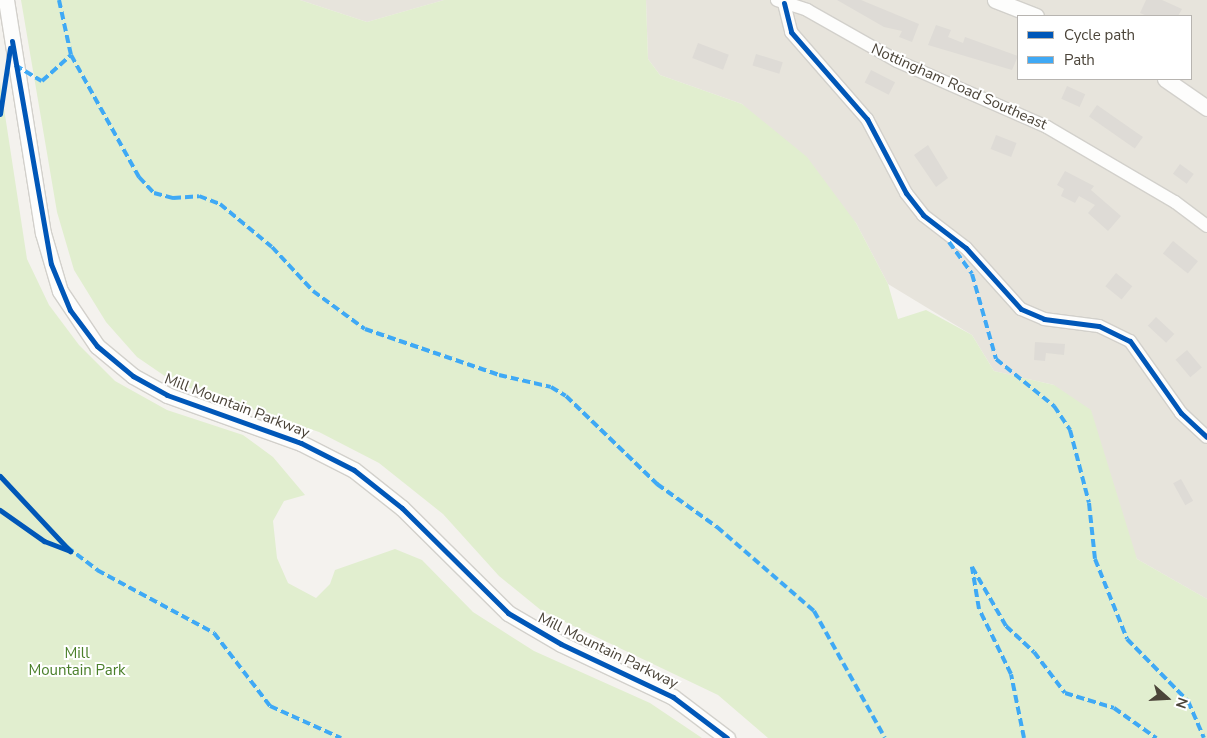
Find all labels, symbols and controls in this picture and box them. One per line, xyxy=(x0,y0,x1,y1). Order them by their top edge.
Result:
legend xyxy=(1017,15,1192,80)
text: Cycle path xyxy=(1064,25,1135,45)
street label: Nottingham Road Southeast xyxy=(868,40,1050,134)
text: Path xyxy=(1064,50,1095,70)
street label: Mill Mountain Parkway xyxy=(162,370,312,442)
street label: Mill Mountain Parkway xyxy=(535,609,681,693)
park label: Mill Mountain Park xyxy=(28,644,126,679)
north arrow xyxy=(1142,673,1192,723)
text: N xyxy=(1171,695,1192,711)

